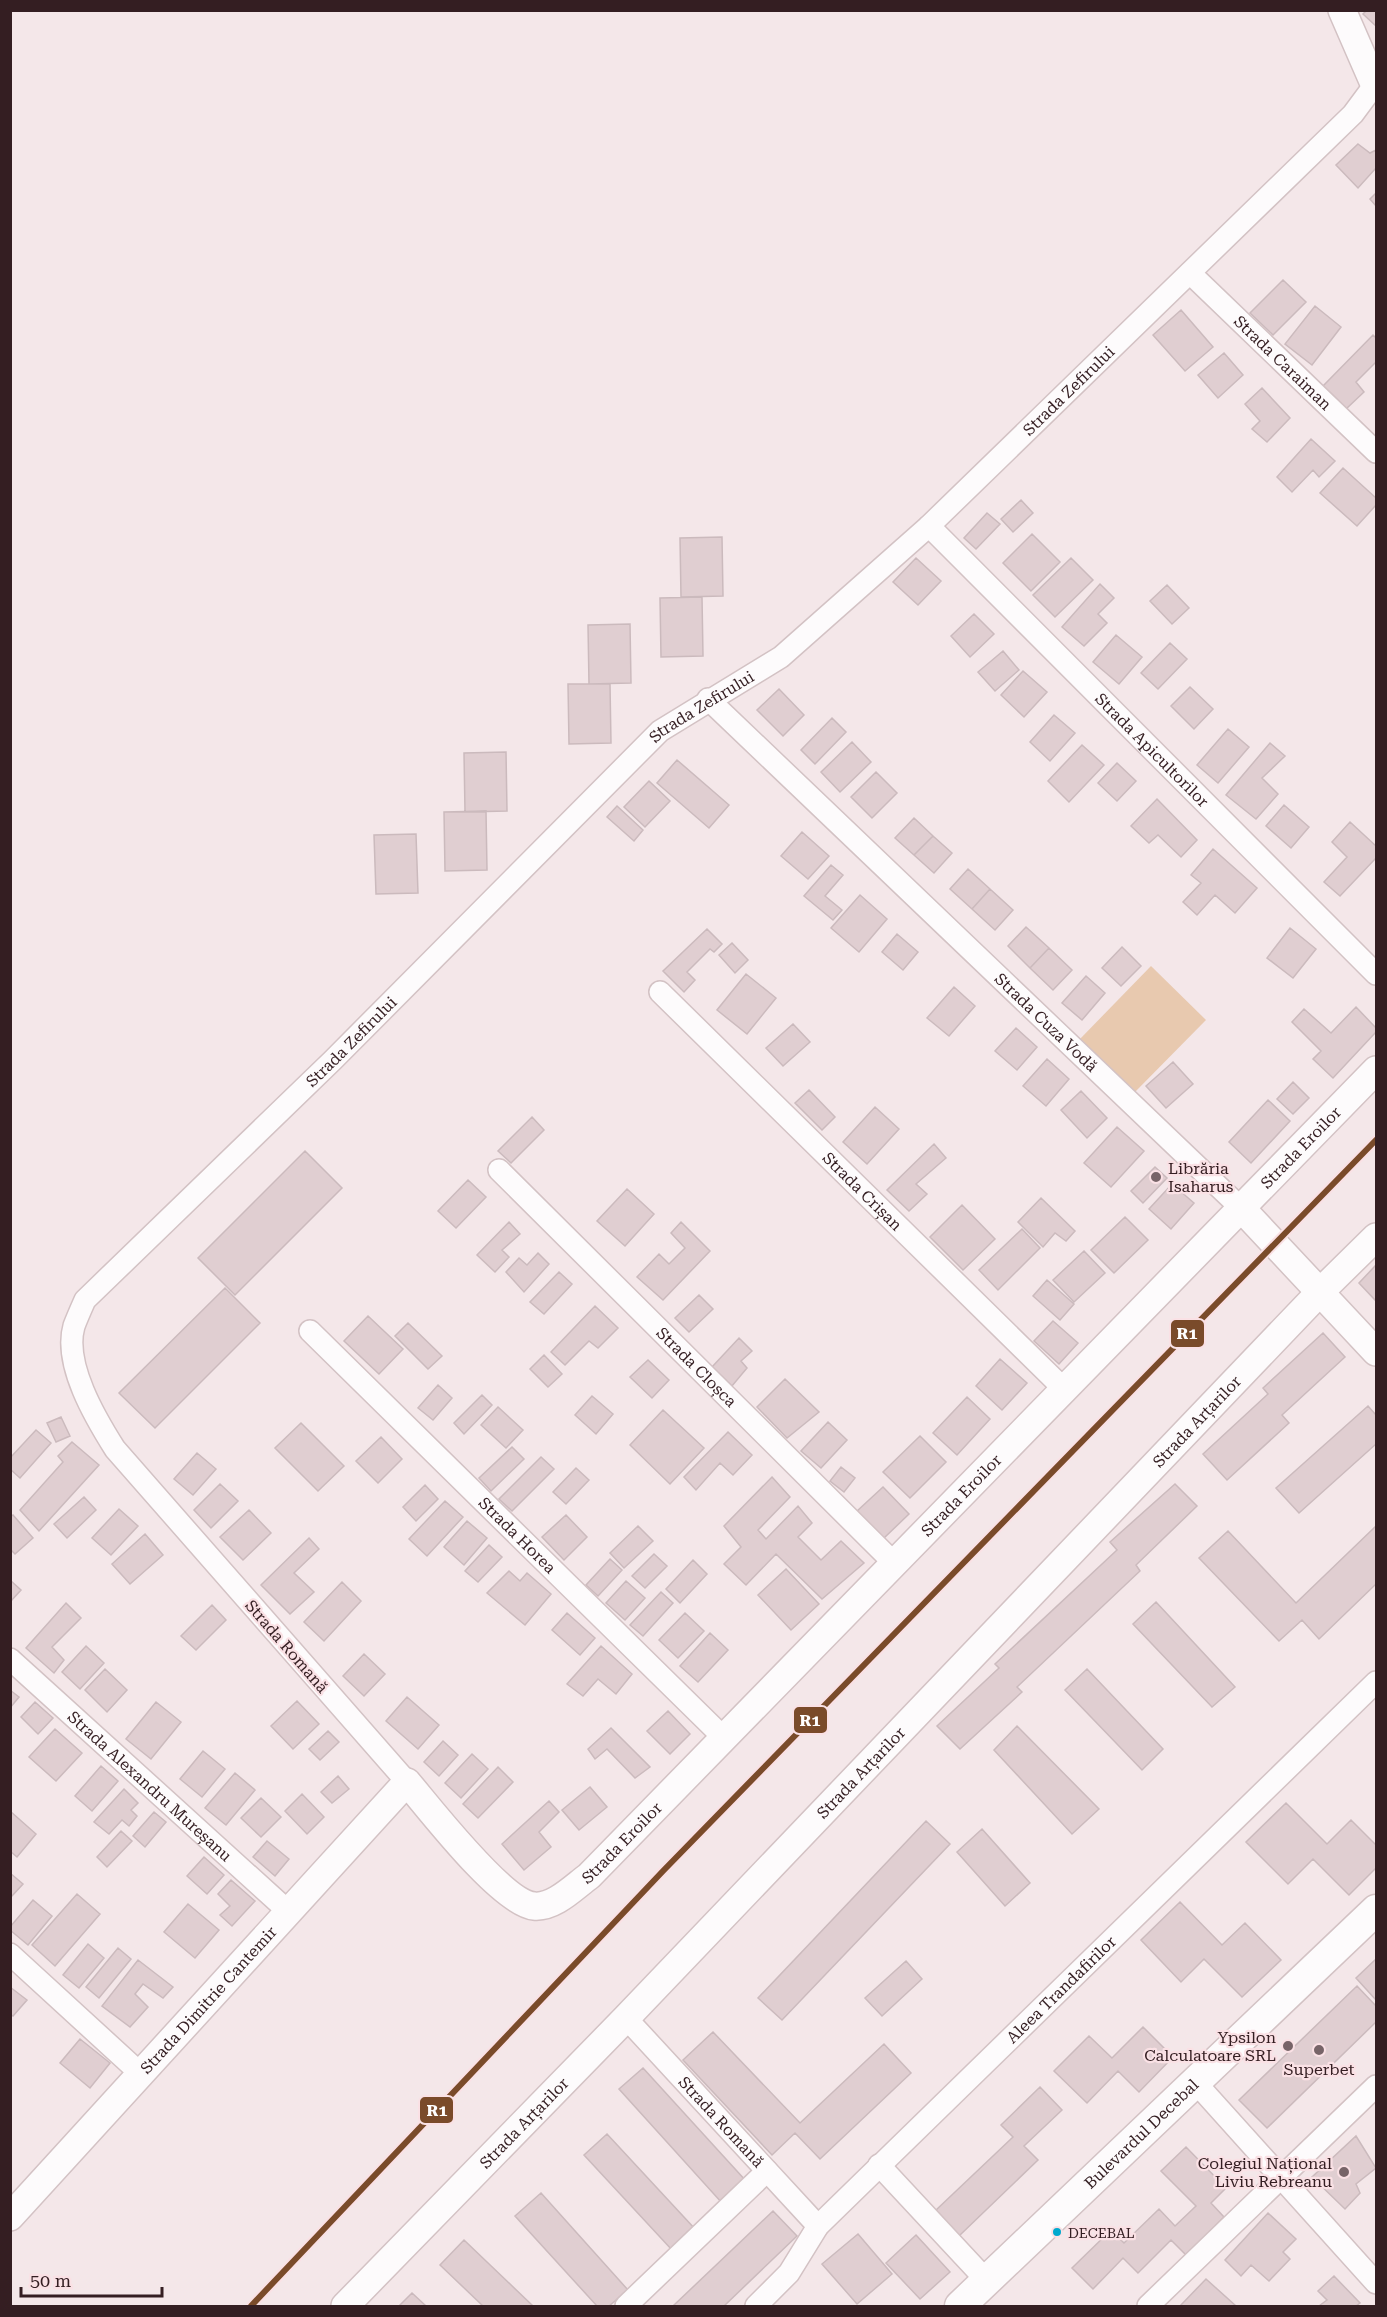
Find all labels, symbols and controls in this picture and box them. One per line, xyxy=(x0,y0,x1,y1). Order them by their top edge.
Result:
street label: Strada Caraiman xyxy=(1230,312,1335,414)
street label: Strada Zefirului xyxy=(1019,342,1118,439)
street label: Strada Zefirului xyxy=(645,667,757,747)
street label: Strada Apicultorilor xyxy=(1091,689,1213,811)
street label: Strada Cuza Vodă xyxy=(991,969,1102,1076)
street label: Strada Zefirului xyxy=(302,993,401,1091)
street label: Strada Eroilor xyxy=(1257,1103,1345,1193)
street label: Strada Crișan xyxy=(819,1148,906,1235)
place label: Librăria Isaharus xyxy=(1168,1159,1234,1196)
marker: Librăria Isaharus xyxy=(1149,1170,1163,1184)
line badge: R1 xyxy=(1170,1319,1205,1348)
street label: Strada Cloșca xyxy=(652,1323,741,1411)
text: R1 xyxy=(1177,1324,1197,1343)
street label: Strada Arțarilor xyxy=(1149,1372,1245,1471)
street label: Strada Eroilor xyxy=(917,1450,1006,1540)
street label: Strada Horea xyxy=(475,1493,560,1578)
street label: Strada Romană xyxy=(241,1596,332,1697)
line badge: R1 xyxy=(793,1706,828,1734)
street label: Strada Alexandru Mureșanu xyxy=(64,1707,236,1865)
text: R1 xyxy=(800,1711,820,1730)
street label: Strada Arțarilor xyxy=(813,1723,909,1823)
street label: Strada Eroilor xyxy=(578,1798,666,1888)
street label: Strada Dimitrie Cantemir xyxy=(137,1922,281,2078)
street label: Aleea Trandafirilor xyxy=(1002,1932,1120,2047)
place label: Ypsilon Calculatoare SRL xyxy=(1144,2028,1276,2065)
marker: Ypsilon Calculatoare SRL xyxy=(1281,2039,1295,2053)
marker: Superbet xyxy=(1312,2043,1326,2057)
place label: Superbet xyxy=(1284,2060,1354,2079)
street label: Strada Arțarilor xyxy=(476,2073,573,2172)
street label: Strada Romană xyxy=(675,2073,768,2172)
street label: Bulevardul Decebal xyxy=(1080,2075,1202,2193)
line badge: R1 xyxy=(419,2096,454,2124)
text: R1 xyxy=(427,2101,447,2120)
place label: Colegiul Național Liviu Rebreanu xyxy=(1198,2154,1332,2191)
marker: Colegiul Național Liviu Rebreanu xyxy=(1337,2165,1351,2179)
place label: DECEBAL xyxy=(1068,2225,1135,2241)
marker: DECEBAL xyxy=(1051,2226,1063,2238)
scale bar xyxy=(21,2260,162,2298)
text: 50 m xyxy=(30,2270,71,2291)

